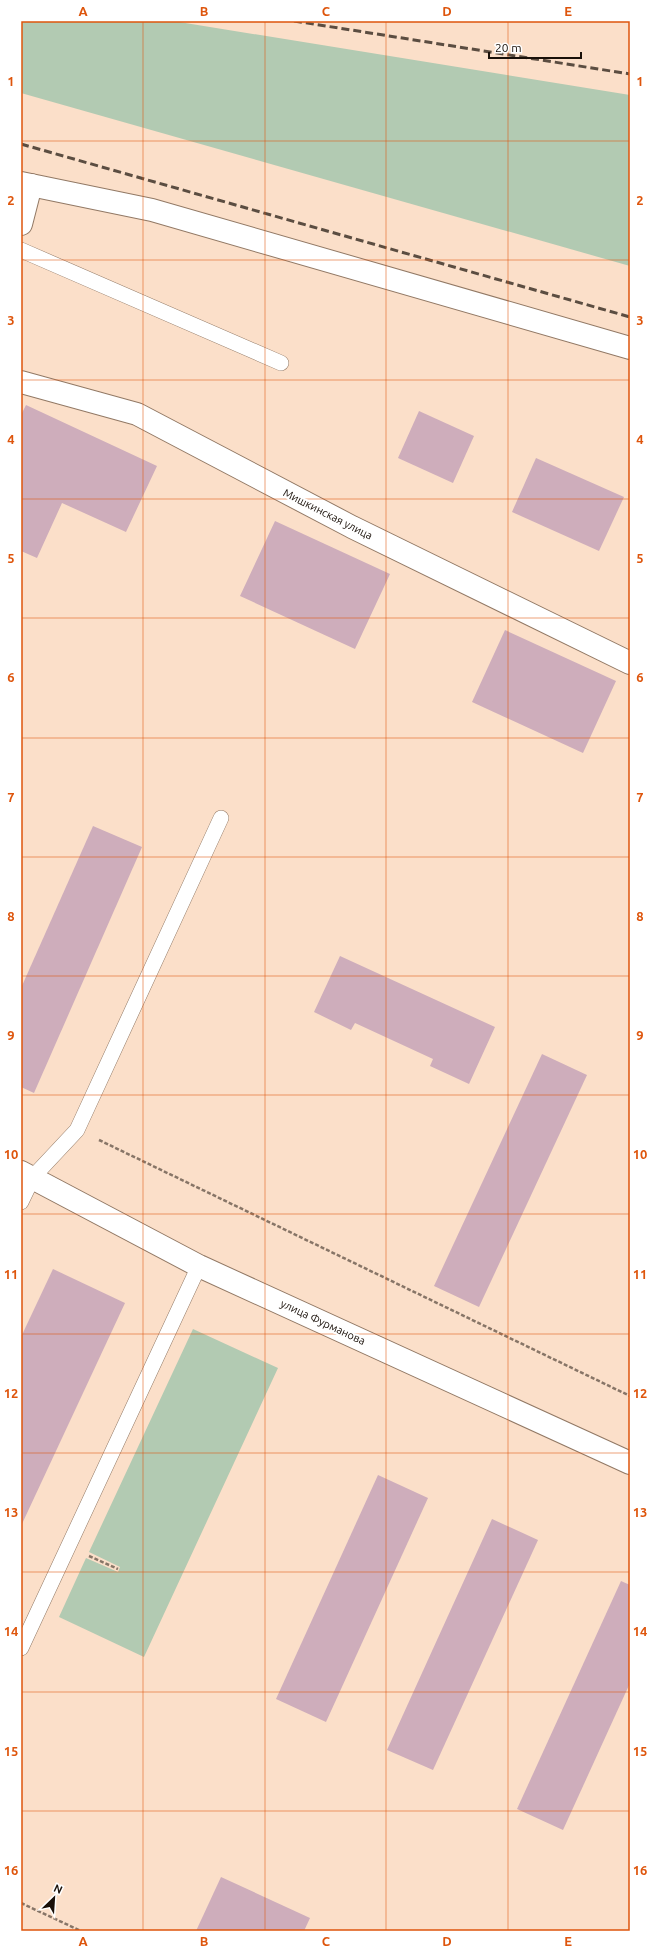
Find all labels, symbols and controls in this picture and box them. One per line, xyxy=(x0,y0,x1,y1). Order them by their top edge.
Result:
text: A xyxy=(78,4,88,18)
text: B xyxy=(200,4,209,18)
text: C xyxy=(322,4,331,18)
text: D xyxy=(442,4,452,18)
text: E xyxy=(564,4,572,18)
scale bar xyxy=(489,34,581,60)
text: 20 m xyxy=(495,41,522,54)
text: 1 xyxy=(7,74,15,88)
text: 1 xyxy=(636,74,644,88)
text: 2 xyxy=(7,193,15,207)
text: 2 xyxy=(636,193,644,207)
text: 3 xyxy=(7,313,15,327)
text: 3 xyxy=(636,313,644,327)
text: 4 xyxy=(7,432,15,446)
text: 4 xyxy=(636,432,644,446)
street label: Мишкинская улица xyxy=(281,486,375,542)
text: 5 xyxy=(7,551,15,565)
text: 5 xyxy=(636,551,644,565)
text: 6 xyxy=(7,670,15,684)
text: 6 xyxy=(636,670,644,684)
text: 7 xyxy=(7,790,15,804)
text: 7 xyxy=(636,790,644,804)
text: 8 xyxy=(7,909,15,923)
text: 8 xyxy=(636,909,644,923)
text: 9 xyxy=(7,1028,15,1042)
text: 9 xyxy=(636,1028,644,1042)
text: 10 xyxy=(4,1147,18,1161)
text: 10 xyxy=(633,1147,647,1161)
text: 11 xyxy=(4,1267,18,1281)
text: 11 xyxy=(633,1267,647,1281)
street label: улица Фурманова xyxy=(279,1297,367,1347)
text: 12 xyxy=(4,1386,18,1400)
text: 12 xyxy=(633,1386,647,1400)
text: 13 xyxy=(4,1505,18,1519)
text: 13 xyxy=(633,1505,647,1519)
text: 14 xyxy=(4,1624,18,1638)
text: 14 xyxy=(633,1624,647,1638)
text: 15 xyxy=(4,1744,18,1758)
text: 15 xyxy=(633,1744,647,1758)
text: 16 xyxy=(4,1863,18,1877)
text: 16 xyxy=(633,1863,647,1877)
north arrow xyxy=(34,1878,74,1918)
text: N xyxy=(52,1882,64,1896)
text: A xyxy=(78,1934,88,1948)
text: B xyxy=(200,1934,209,1948)
text: C xyxy=(322,1934,331,1948)
text: D xyxy=(442,1934,452,1948)
text: E xyxy=(564,1934,572,1948)

